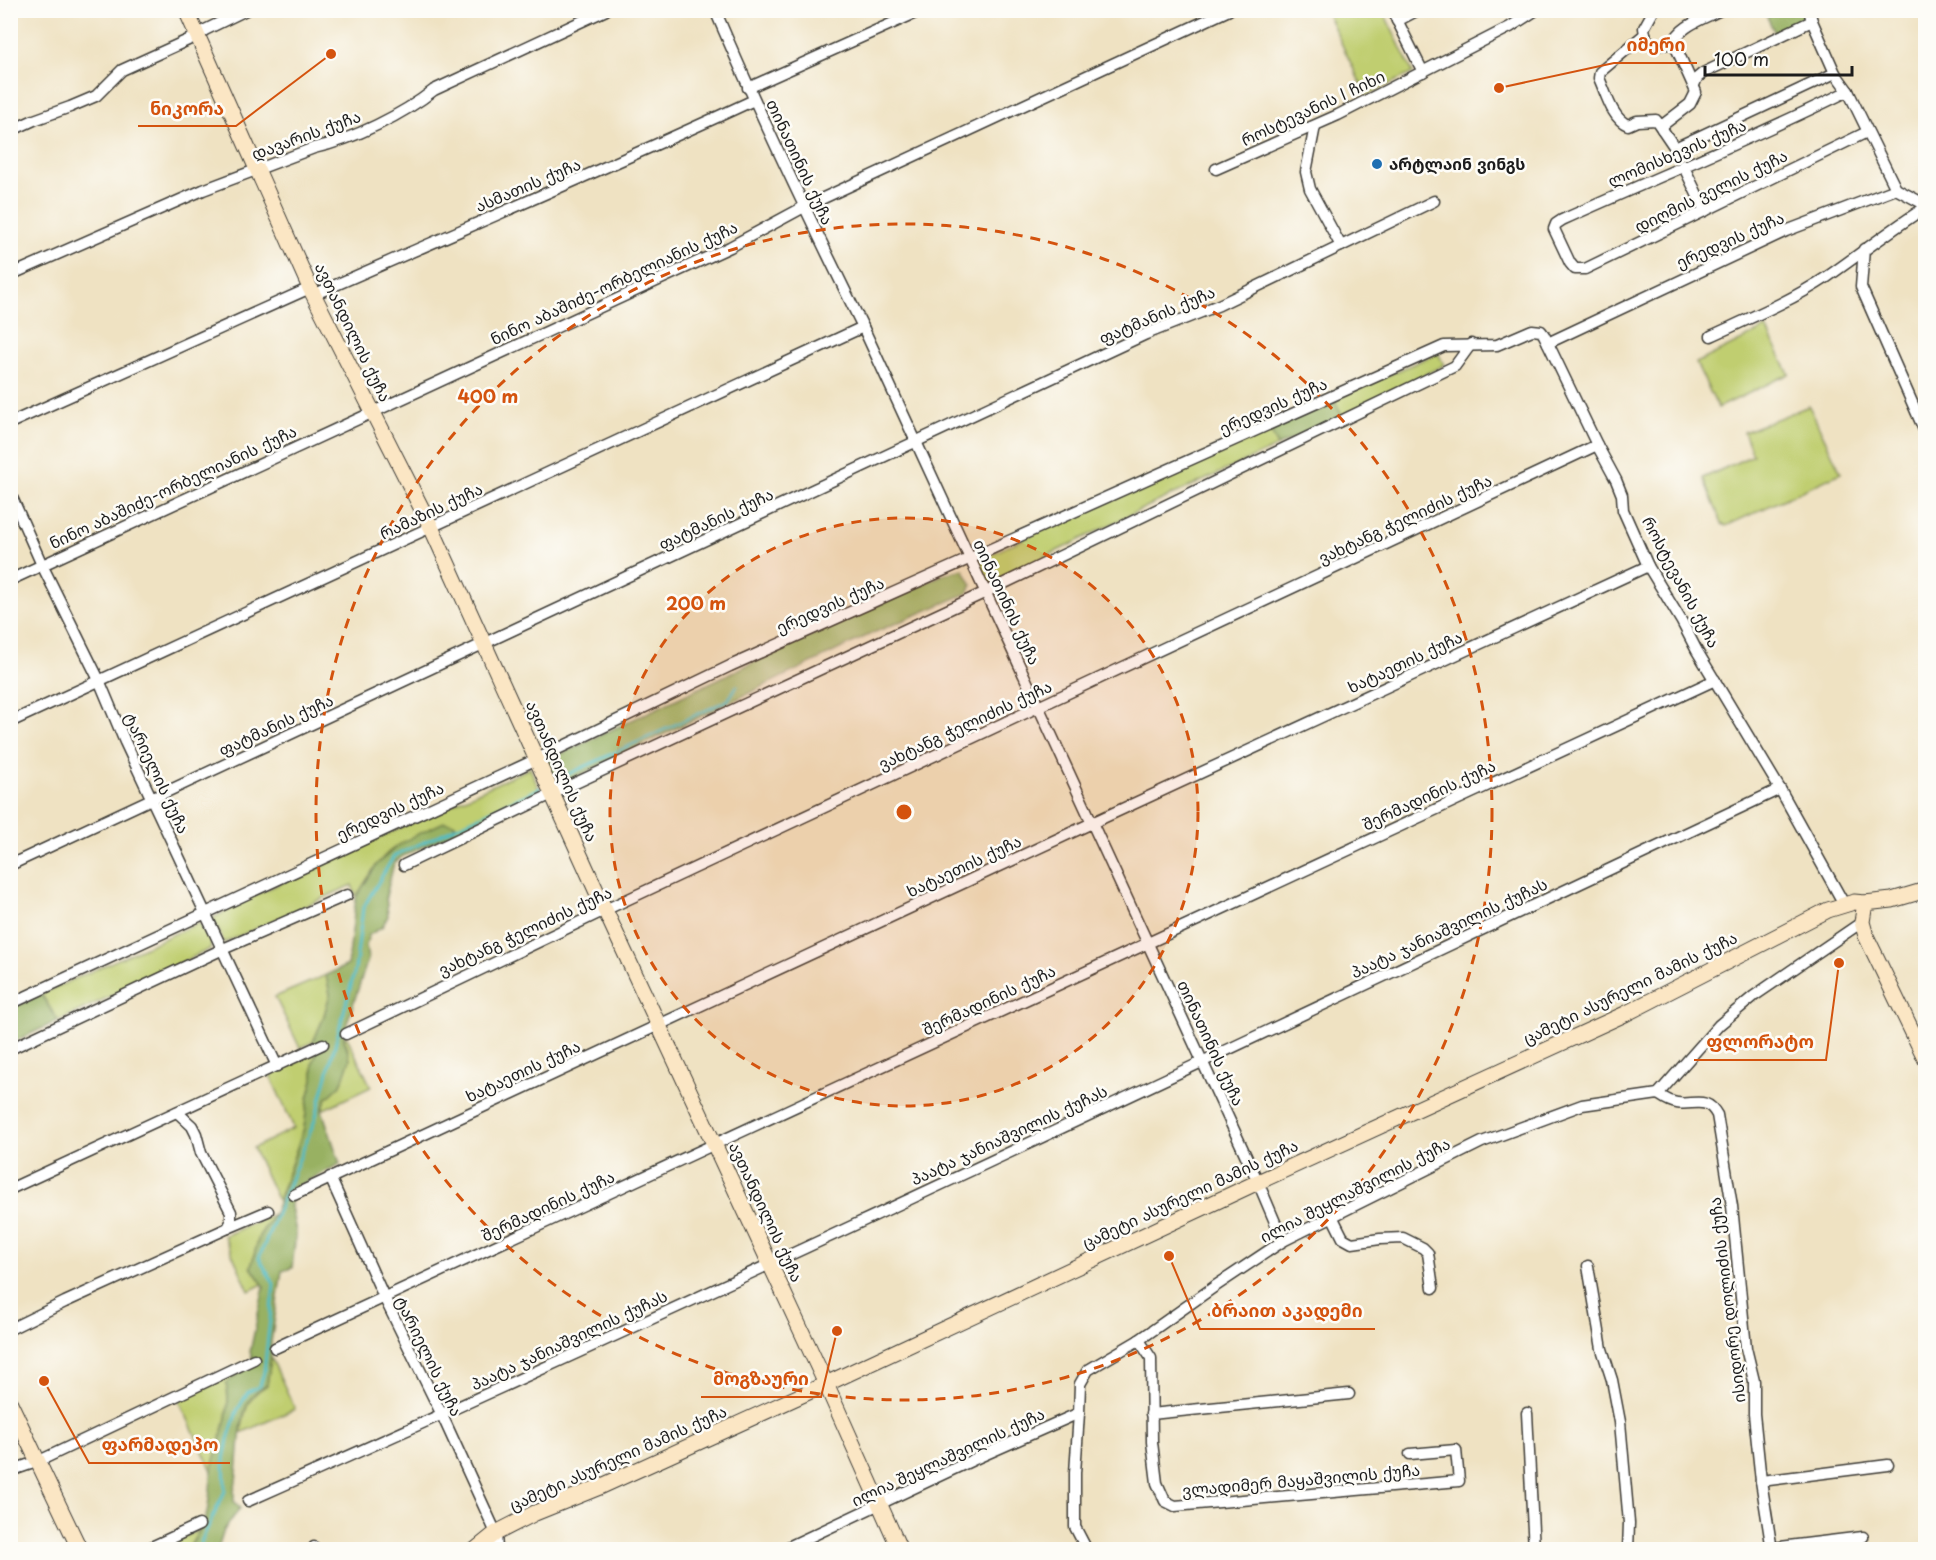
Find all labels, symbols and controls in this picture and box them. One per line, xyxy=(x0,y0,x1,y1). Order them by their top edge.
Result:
callout: იმერი xyxy=(1614,27,1697,63)
text: იმერი xyxy=(1627,30,1686,57)
scale bar xyxy=(1705,39,1852,77)
text: 100 m xyxy=(1714,45,1769,72)
street label: როსტევანის I ჩიხი xyxy=(1237,63,1388,151)
callout: ნიკორა xyxy=(138,90,236,126)
text: ნიკორა xyxy=(150,94,224,121)
street label: თინათინის ქუჩა xyxy=(761,95,841,228)
street label: დავარის ქუჩა xyxy=(248,103,364,165)
street label: ლომისხევის ქუჩა xyxy=(1604,112,1750,192)
street label: დიღმის ველის ქუჩა xyxy=(1630,143,1791,238)
street label: ასმათის ქუჩა xyxy=(471,151,584,217)
place label: არტლაინ ვინგს xyxy=(1389,151,1525,175)
marker: არტლაინ ვინგს xyxy=(1370,157,1384,171)
street label: ერედვის ქუჩა xyxy=(1672,205,1787,274)
street label: ნინო აბაშიძე-ორბელიანის ქუჩა xyxy=(486,214,741,350)
street label: ავთანდილის ქუჩა xyxy=(310,258,398,405)
street label: ფატმანის ქუჩა xyxy=(1095,279,1218,349)
street label: ერედვის ქუჩა xyxy=(1215,371,1330,440)
text: 400 m xyxy=(458,382,518,409)
street label: ნინო აბაშიძე-ორბელიანის ქუჩა xyxy=(45,418,300,554)
street label: ვახტანგ ჭელიძის ქუჩა xyxy=(1314,467,1495,569)
street label: რამაზის ქუჩა xyxy=(375,476,486,544)
street label: ფატმანის ქუჩა xyxy=(654,481,777,555)
street label: როსტევანის ქუჩა xyxy=(1637,511,1727,652)
street label: თინათინის ქუჩა xyxy=(968,535,1048,668)
street label: ერედვის ქუჩა xyxy=(772,570,887,639)
text: 200 m xyxy=(666,589,726,616)
street label: ხატაეთის ქუჩა xyxy=(1343,624,1466,698)
street label: ვახტანგ ჭელიძის ქუჩა xyxy=(874,673,1055,775)
street label: ფატმანის ქუჩა xyxy=(214,687,337,761)
street label: ავთანდილის ქუჩა xyxy=(521,696,605,845)
street label: ტარიელის ქუჩა xyxy=(119,708,197,837)
street label: შერმადინის ქუჩა xyxy=(1358,753,1499,835)
street label: ერედვის ქუჩა xyxy=(332,775,447,845)
centre of rings xyxy=(894,802,914,822)
street label: ხატაეთის ქუჩა xyxy=(902,828,1025,902)
street label: პაატა ჯანიაშვილის ქუჩას xyxy=(1346,871,1551,983)
street label: ვახტანგ ჭელიძის ქუჩა xyxy=(434,879,615,981)
street label: ცამეტი ასურელი მამის ქუჩა xyxy=(1518,925,1741,1050)
street label: შერმადინის ქუჩა xyxy=(918,958,1059,1040)
street label: თინათინის ქუჩა xyxy=(1172,976,1252,1109)
callout: ფლორატო xyxy=(1694,1024,1826,1060)
text: ფლორატო xyxy=(1706,1027,1814,1054)
street label: ხატაეთის ქუჩა xyxy=(461,1033,584,1107)
street label: პაატა ჯანიაშვილის ქუჩას xyxy=(906,1078,1111,1190)
street label: ილია შეყლაშვილის ქუჩა xyxy=(1255,1131,1454,1248)
street label: ცამეტი ასურელი მამის ქუჩა xyxy=(1078,1132,1301,1254)
street label: ავთანდილის ქუჩა xyxy=(724,1137,810,1286)
street label: შერმადინის ქუჩა xyxy=(477,1164,618,1246)
street label: ისიდორე დოლიძის ქუჩა xyxy=(1701,1196,1751,1404)
street label: პაატა ჯანიაშვილის ქუჩას xyxy=(466,1283,671,1395)
street label: ტარიელის ქუჩა xyxy=(390,1291,469,1420)
callout: ბრაით აკადემი xyxy=(1200,1293,1375,1329)
text: ბრაით აკადემი xyxy=(1211,1296,1363,1323)
callout: მოგზაური xyxy=(701,1361,821,1397)
text: მოგზაური xyxy=(713,1364,809,1391)
street label: ცამეტი ასურელი მამის ქუჩა xyxy=(505,1398,730,1516)
street label: ილია შეყლაშვილის ქუჩა xyxy=(847,1401,1048,1512)
callout: ფარმადეპო xyxy=(89,1427,230,1463)
text: ფარმადეპო xyxy=(102,1430,218,1457)
street label: ვლადიმერ მაყაშვილის ქუჩა xyxy=(1181,1457,1421,1501)

